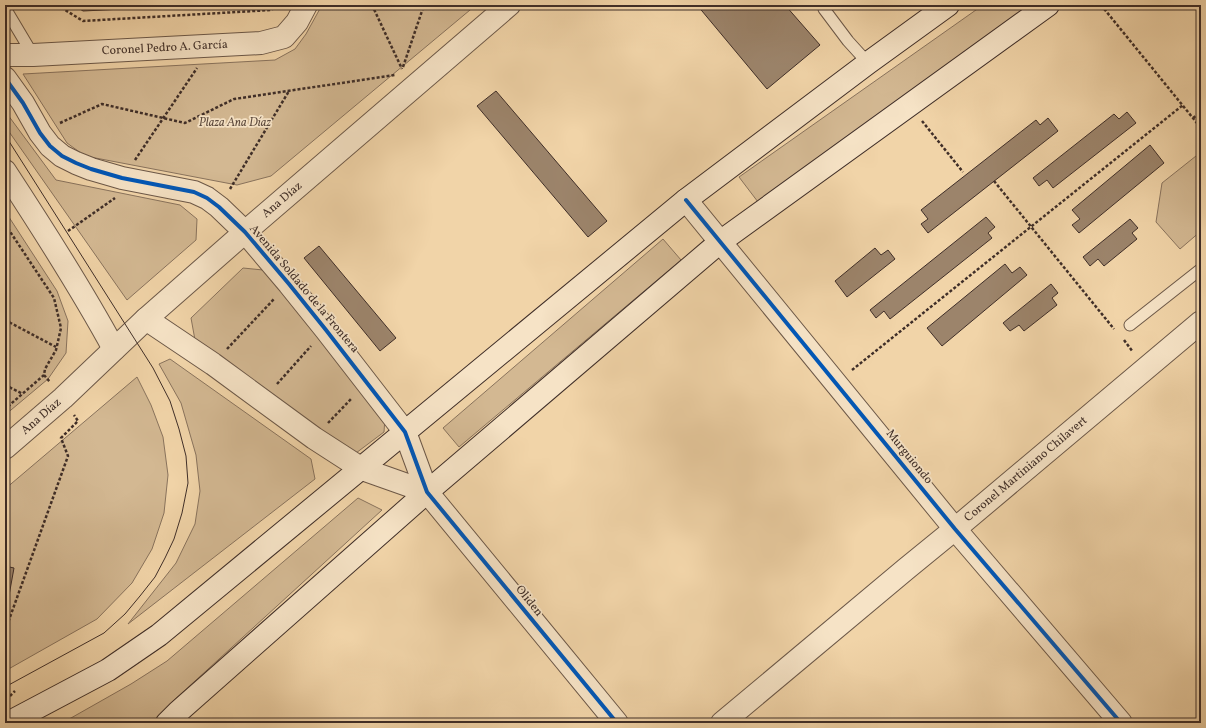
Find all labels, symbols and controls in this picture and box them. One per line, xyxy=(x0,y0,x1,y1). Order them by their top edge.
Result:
street label: Coronel Pedro A. García xyxy=(101,37,228,59)
park label: Plaza Ana Díaz xyxy=(199,115,271,131)
street label: Ana Díaz xyxy=(259,178,306,222)
street label: Avenida Soldado de la Frontera xyxy=(246,221,362,357)
street label: Ana Díaz xyxy=(18,395,65,439)
street label: Coronel Martiniano Chilavert xyxy=(961,413,1091,526)
street label: Murguiondo xyxy=(882,426,936,488)
street label: Oliden xyxy=(512,582,546,620)

